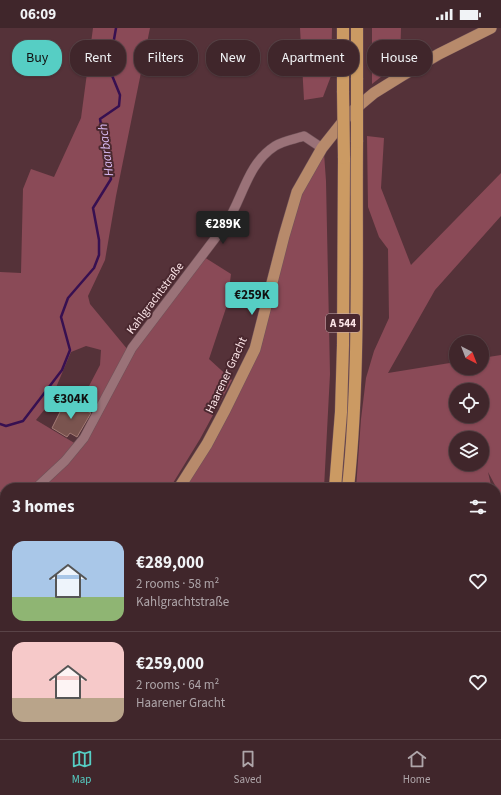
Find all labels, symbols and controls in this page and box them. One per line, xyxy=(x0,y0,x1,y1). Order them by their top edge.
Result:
text: 06:09 xyxy=(20,4,56,25)
chip: Buy xyxy=(12,40,62,76)
chip: Rent xyxy=(70,40,126,76)
chip: Filters xyxy=(134,40,198,76)
chip: New xyxy=(206,40,260,76)
chip: Apartment xyxy=(268,40,359,76)
chip: House xyxy=(367,40,432,76)
water label: Haarbach xyxy=(94,122,118,177)
pin: €289K xyxy=(195,211,251,245)
text: €289K xyxy=(205,215,241,233)
street label: Kahlgrachtstraße xyxy=(123,259,188,338)
pin: €259K xyxy=(224,282,280,316)
text: €259K xyxy=(234,286,270,304)
road number: A 544 xyxy=(326,314,360,332)
street label: Haarener Gracht xyxy=(201,334,252,416)
north arrow xyxy=(449,335,489,375)
map controls xyxy=(449,335,489,471)
button: locate xyxy=(449,383,489,423)
pin: €304K xyxy=(43,386,99,420)
text: €304K xyxy=(53,390,89,408)
button: layers xyxy=(449,431,489,471)
text: 3 homes xyxy=(12,495,74,519)
icon: filters xyxy=(467,496,489,518)
text: €289,000 xyxy=(136,551,204,575)
icon: home xyxy=(44,557,92,605)
icon: heart xyxy=(467,570,489,592)
text: 2 rooms · 58 m² xyxy=(136,575,219,593)
text: Kahlgrachtstraße xyxy=(136,593,229,611)
text: €259,000 xyxy=(136,652,204,676)
icon: home xyxy=(44,658,92,706)
icon: heart xyxy=(467,671,489,693)
text: 2 rooms · 64 m² xyxy=(136,676,219,694)
text: Haarener Gracht xyxy=(136,694,225,712)
tab: Map xyxy=(71,748,93,787)
tab: Saved xyxy=(234,748,262,787)
tab: Home xyxy=(403,748,430,787)

